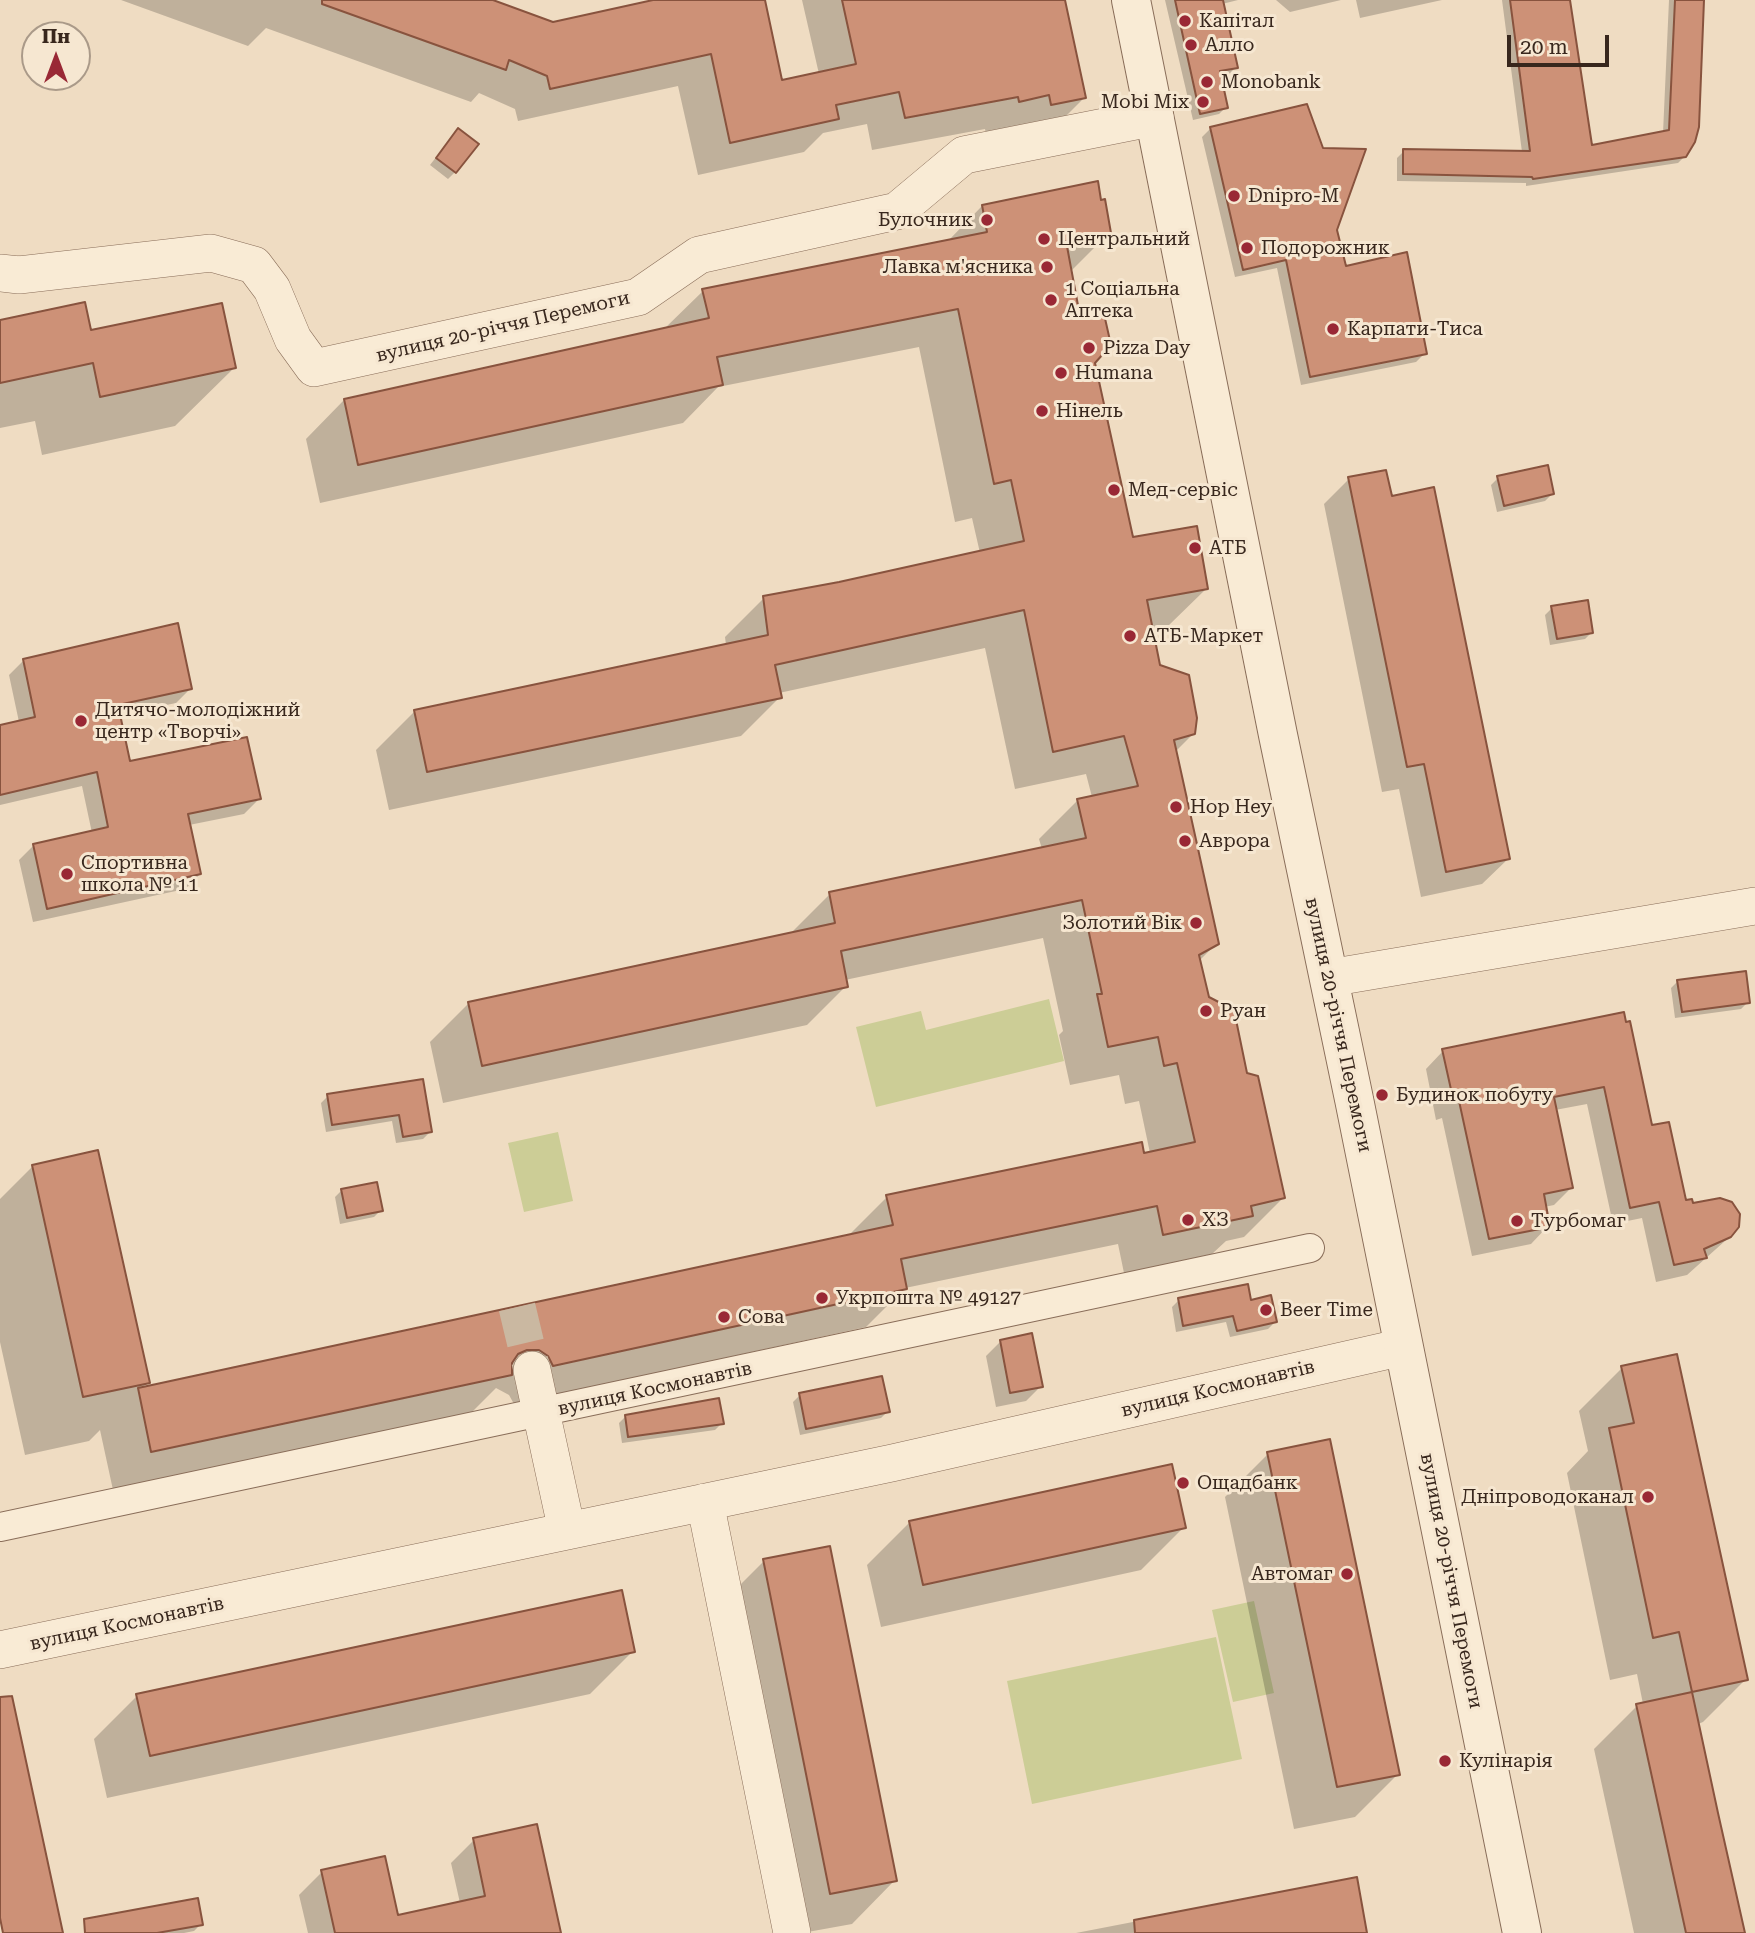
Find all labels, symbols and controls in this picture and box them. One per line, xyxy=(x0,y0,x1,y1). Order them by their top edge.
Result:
place label: Капітал xyxy=(1199,10,1274,32)
marker: Капітал xyxy=(1177,13,1193,29)
north arrow xyxy=(21,21,91,91)
scale bar xyxy=(1510,21,1612,65)
text: Пн xyxy=(42,25,70,48)
place label: Алло xyxy=(1205,34,1255,56)
text: 20 m xyxy=(1520,35,1568,59)
marker: Алло xyxy=(1183,37,1199,53)
place label: Monobank xyxy=(1221,71,1321,93)
marker: Monobank xyxy=(1199,74,1215,90)
place label: Mobi Mix xyxy=(1101,91,1189,113)
marker: Mobi Mix xyxy=(1195,94,1211,110)
place label: Dnipro-M xyxy=(1248,185,1339,207)
marker: Dnipro-M xyxy=(1226,188,1242,204)
place label: Булочник xyxy=(878,209,973,231)
marker: Булочник xyxy=(979,212,995,228)
place label: Центральний xyxy=(1058,228,1190,250)
marker: Центральний xyxy=(1036,231,1052,247)
place label: Подорожник xyxy=(1261,237,1390,259)
marker: Подорожник xyxy=(1239,240,1255,256)
place label: Лавка м'ясника xyxy=(883,256,1033,278)
marker: Лавка м'ясника xyxy=(1039,259,1055,275)
place label: 1 Соціальна Аптека xyxy=(1065,278,1180,322)
street label: вулиця 20-річчя Перемоги xyxy=(374,287,632,367)
marker: 1 Соціальна Аптека xyxy=(1043,292,1059,308)
place label: Карпати-Тиса xyxy=(1347,318,1483,340)
marker: Карпати-Тиса xyxy=(1325,321,1341,337)
place label: Pizza Day xyxy=(1103,337,1190,359)
marker: Pizza Day xyxy=(1081,340,1097,356)
place label: Humana xyxy=(1075,362,1153,384)
marker: Humana xyxy=(1053,365,1069,381)
place label: Нінель xyxy=(1056,400,1123,422)
marker: Нінель xyxy=(1034,403,1050,419)
place label: Мед-сервіс xyxy=(1128,479,1238,501)
marker: Мед-сервіс xyxy=(1106,482,1122,498)
place label: АТБ xyxy=(1209,537,1247,559)
marker: АТБ xyxy=(1187,540,1203,556)
place label: АТБ-Маркет xyxy=(1144,625,1263,647)
marker: АТБ-Маркет xyxy=(1122,628,1138,644)
place label: Дитячо-молодіжний центр «Творчі» xyxy=(95,699,300,743)
marker: Дитячо-молодіжний центр «Творчі» xyxy=(73,713,89,729)
place label: Hop Hey xyxy=(1190,796,1272,818)
marker: Hop Hey xyxy=(1168,799,1184,815)
place label: Аврора xyxy=(1199,830,1270,852)
marker: Аврора xyxy=(1177,833,1193,849)
place label: Спортивна школа № 11 xyxy=(81,852,199,896)
marker: Спортивна школа № 11 xyxy=(59,866,75,882)
street label: вулиця 20-річчя Перемоги xyxy=(1300,896,1376,1154)
place label: Золотий Вік xyxy=(1062,912,1182,934)
marker: Золотий Вік xyxy=(1188,915,1204,931)
place label: Руан xyxy=(1220,1000,1266,1022)
marker: Руан xyxy=(1198,1003,1214,1019)
place label: Будинок побуту xyxy=(1396,1084,1553,1106)
marker: Будинок побуту xyxy=(1374,1087,1390,1103)
place label: ХЗ xyxy=(1202,1209,1229,1231)
place label: Турбомаг xyxy=(1531,1210,1626,1232)
marker: ХЗ xyxy=(1180,1212,1196,1228)
marker: Турбомаг xyxy=(1509,1213,1525,1229)
place label: Укрпошта № 49127 xyxy=(836,1287,1021,1309)
marker: Укрпошта № 49127 xyxy=(814,1290,830,1306)
place label: Beer Time xyxy=(1280,1299,1373,1321)
marker: Beer Time xyxy=(1258,1302,1274,1318)
place label: Сова xyxy=(738,1306,784,1328)
marker: Сова xyxy=(716,1309,732,1325)
street label: вулиця Космонавтів xyxy=(1119,1356,1317,1422)
street label: вулиця Космонавтів xyxy=(556,1357,754,1421)
street label: вулиця 20-річчя Перемоги xyxy=(1415,1451,1487,1711)
place label: Ощадбанк xyxy=(1197,1472,1298,1494)
marker: Ощадбанк xyxy=(1175,1475,1191,1491)
place label: Дніпроводоканал xyxy=(1461,1486,1634,1508)
marker: Дніпроводоканал xyxy=(1640,1489,1656,1505)
place label: Автомаг xyxy=(1251,1563,1333,1585)
marker: Автомаг xyxy=(1339,1566,1355,1582)
street label: вулиця Космонавтів xyxy=(28,1592,226,1656)
place label: Кулінарія xyxy=(1459,1750,1553,1772)
marker: Кулінарія xyxy=(1437,1753,1453,1769)

